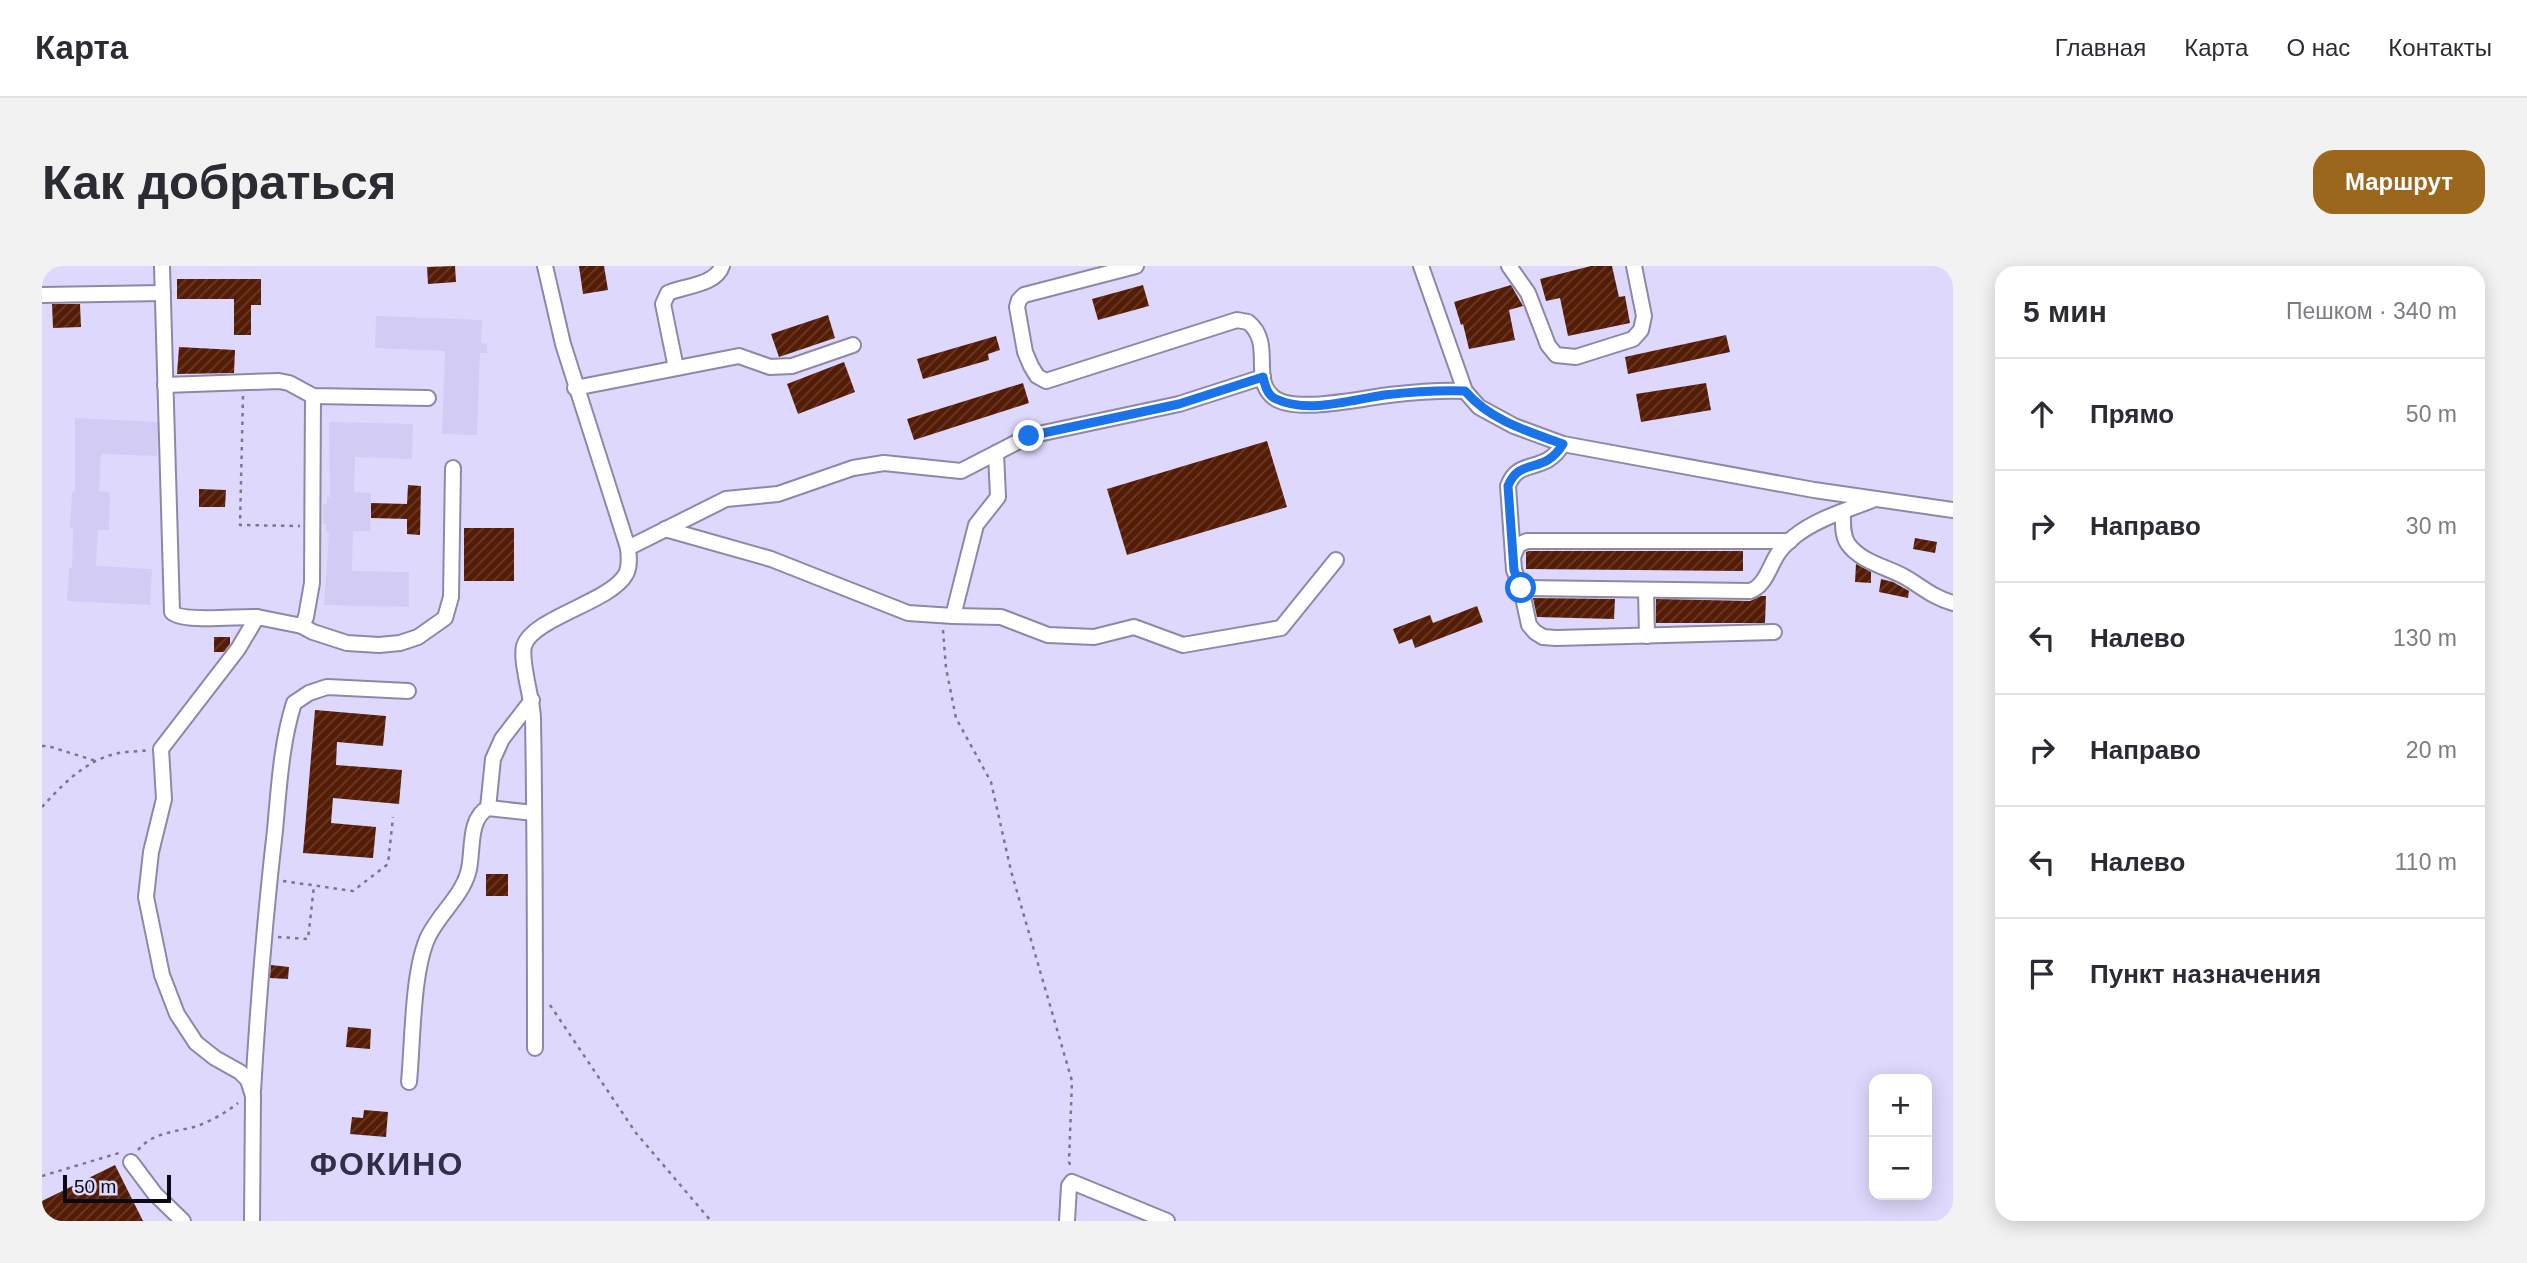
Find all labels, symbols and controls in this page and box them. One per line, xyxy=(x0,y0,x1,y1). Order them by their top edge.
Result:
text: Карта xyxy=(35,29,128,66)
text: Главная xyxy=(2055,34,2146,61)
text: Карта xyxy=(2184,34,2248,61)
text: О нас xyxy=(2286,34,2350,61)
text: Контакты xyxy=(2388,34,2492,61)
button: Маршрут xyxy=(2313,150,2485,214)
text: Как добраться xyxy=(42,155,396,209)
text: 5 мин xyxy=(2023,295,2107,328)
text: Пешком · 340 m xyxy=(2286,298,2457,324)
icon: ahead xyxy=(2023,395,2061,433)
text: Прямо xyxy=(2090,399,2174,429)
text: 50 m xyxy=(2406,401,2457,427)
route end xyxy=(1013,420,1044,451)
icon: right xyxy=(2023,507,2061,545)
text: Направо xyxy=(2090,511,2201,541)
text: 30 m xyxy=(2406,513,2457,539)
route start xyxy=(1505,572,1536,603)
icon: left xyxy=(2023,619,2061,657)
text: Налево xyxy=(2090,623,2185,653)
text: 130 m xyxy=(2393,625,2457,651)
icon: right xyxy=(2023,731,2061,769)
text: Направо xyxy=(2090,735,2201,765)
text: 20 m xyxy=(2406,737,2457,763)
icon: left xyxy=(2023,843,2061,881)
text: Налево xyxy=(2090,847,2185,877)
text: 110 m xyxy=(2395,849,2457,875)
icon: arrive xyxy=(2023,955,2061,993)
text: Пункт назначения xyxy=(2090,959,2321,989)
map controls xyxy=(1869,1074,1932,1200)
button: + xyxy=(1869,1074,1932,1137)
button: − xyxy=(1869,1137,1932,1200)
district label: ФОКИНО xyxy=(310,1146,464,1182)
scale bar xyxy=(63,1172,172,1204)
text: 50 m xyxy=(74,1176,116,1197)

